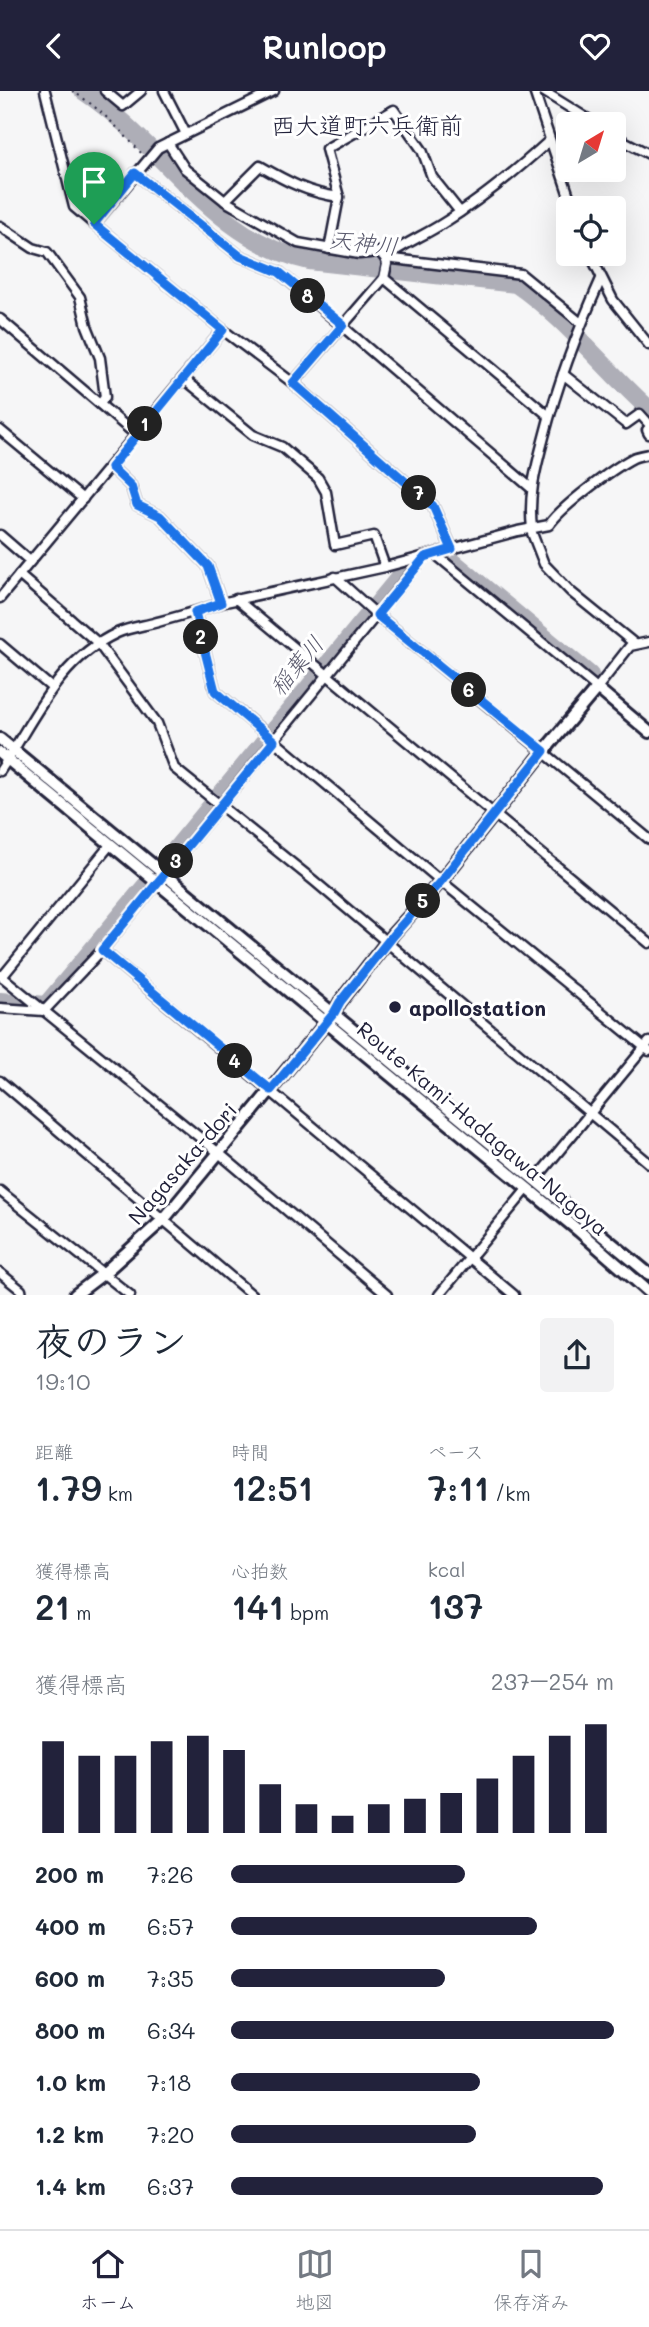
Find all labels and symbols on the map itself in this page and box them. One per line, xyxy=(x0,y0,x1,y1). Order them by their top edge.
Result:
district label: 西大道町六兵衛前 xyxy=(271,109,463,140)
north arrow xyxy=(556,112,626,182)
pin xyxy=(64,152,124,224)
water label: 天神川 xyxy=(328,223,400,261)
pin: 8 xyxy=(290,279,326,313)
pin: 1 xyxy=(128,407,162,441)
pin: 7 xyxy=(402,475,436,511)
pin: 2 xyxy=(184,619,218,655)
water label: 稲葉川 xyxy=(262,629,330,701)
pin: 6 xyxy=(452,673,486,707)
pin: 3 xyxy=(158,843,194,879)
pin: 5 xyxy=(406,883,440,919)
place label: apollostation xyxy=(409,994,546,1021)
marker: apollostation xyxy=(387,999,403,1015)
street label: Route Kami-Hadagawa-Nagoya xyxy=(352,1015,614,1241)
pin: 4 xyxy=(218,1044,252,1079)
street label: Nagasaka-dori xyxy=(122,1096,242,1230)

